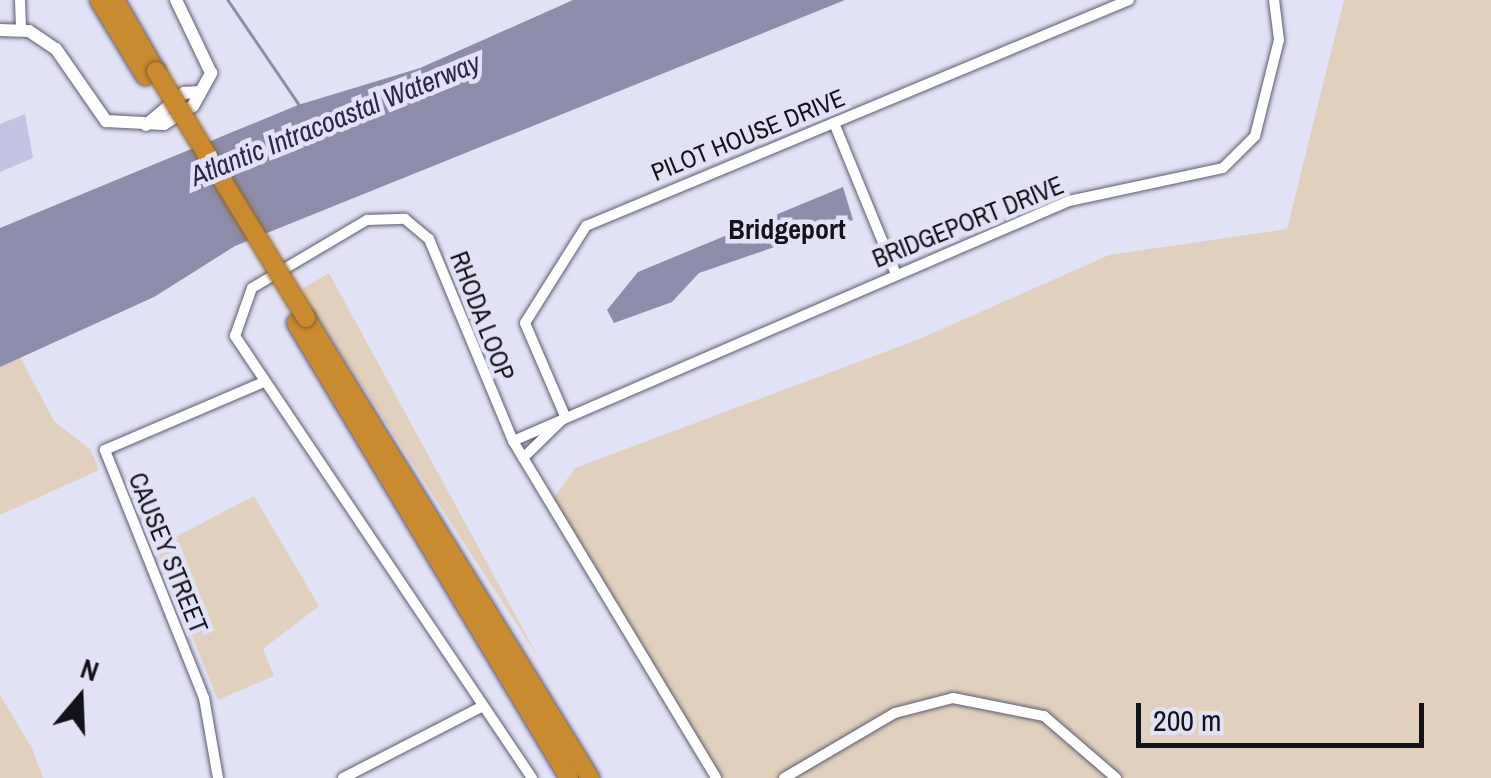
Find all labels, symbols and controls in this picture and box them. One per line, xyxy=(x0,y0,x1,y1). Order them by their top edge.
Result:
water label: Atlantic Intracoastal Waterway xyxy=(185,45,485,193)
street label: PILOT HOUSE DRIVE xyxy=(647,82,849,188)
street label: BRIDGEPORT DRIVE xyxy=(868,170,1068,274)
district label: Bridgeport xyxy=(728,212,846,246)
street label: RHODA LOOP xyxy=(444,247,520,385)
street label: CAUSEY STREET xyxy=(122,468,214,638)
north arrow xyxy=(30,648,130,748)
text: N xyxy=(76,649,104,690)
scale bar xyxy=(1141,683,1428,745)
text: 200 m xyxy=(1153,700,1221,740)

